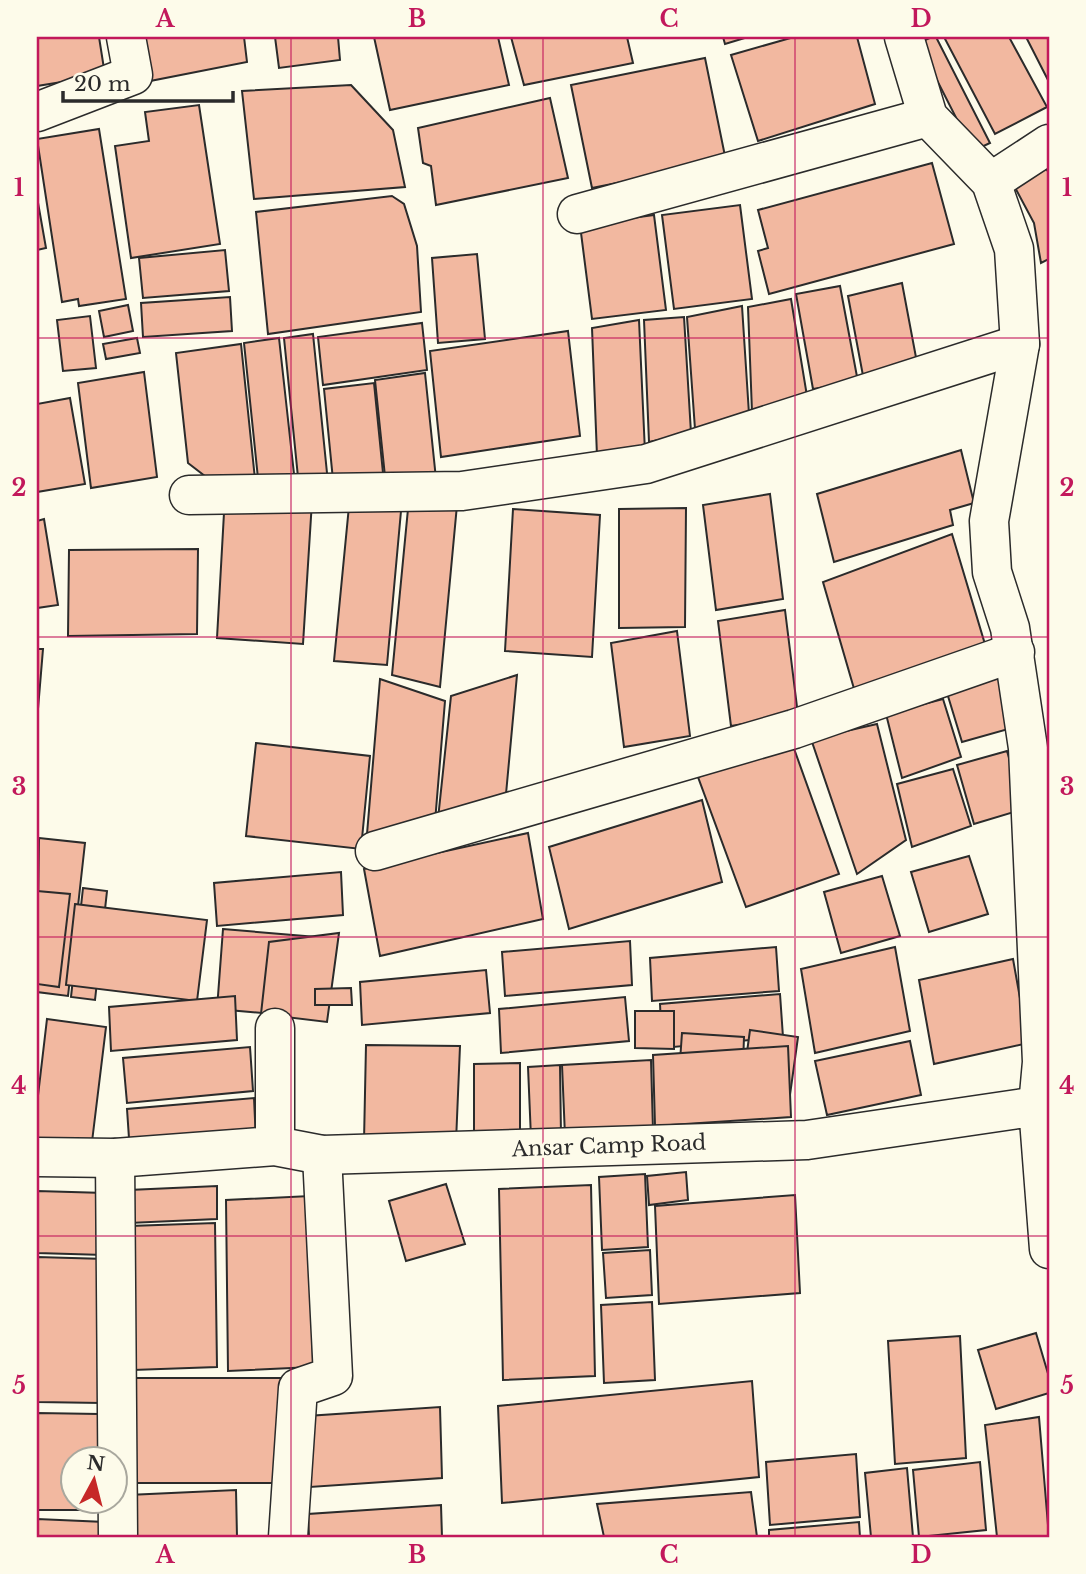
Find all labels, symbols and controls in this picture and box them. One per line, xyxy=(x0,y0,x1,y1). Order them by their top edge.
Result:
text: A xyxy=(155,5,176,33)
text: B xyxy=(408,5,426,33)
text: C xyxy=(660,5,678,33)
text: D xyxy=(910,5,932,33)
scale bar xyxy=(63,60,233,104)
text: 20 m xyxy=(74,71,131,97)
text: 1 xyxy=(14,174,24,202)
text: 1 xyxy=(1062,174,1072,202)
text: 2 xyxy=(12,474,26,502)
text: 2 xyxy=(1060,474,1074,502)
text: 3 xyxy=(12,773,26,801)
text: 3 xyxy=(1060,773,1074,801)
text: 4 xyxy=(11,1072,27,1100)
text: 4 xyxy=(1059,1072,1075,1100)
street label: Ansar Camp Road xyxy=(510,1130,707,1162)
text: 5 xyxy=(12,1372,26,1400)
text: 5 xyxy=(1060,1372,1074,1400)
north arrow xyxy=(60,1444,130,1514)
text: N xyxy=(86,1451,106,1476)
text: A xyxy=(155,1541,176,1569)
text: B xyxy=(408,1541,426,1569)
text: C xyxy=(660,1541,678,1569)
text: D xyxy=(910,1541,932,1569)

